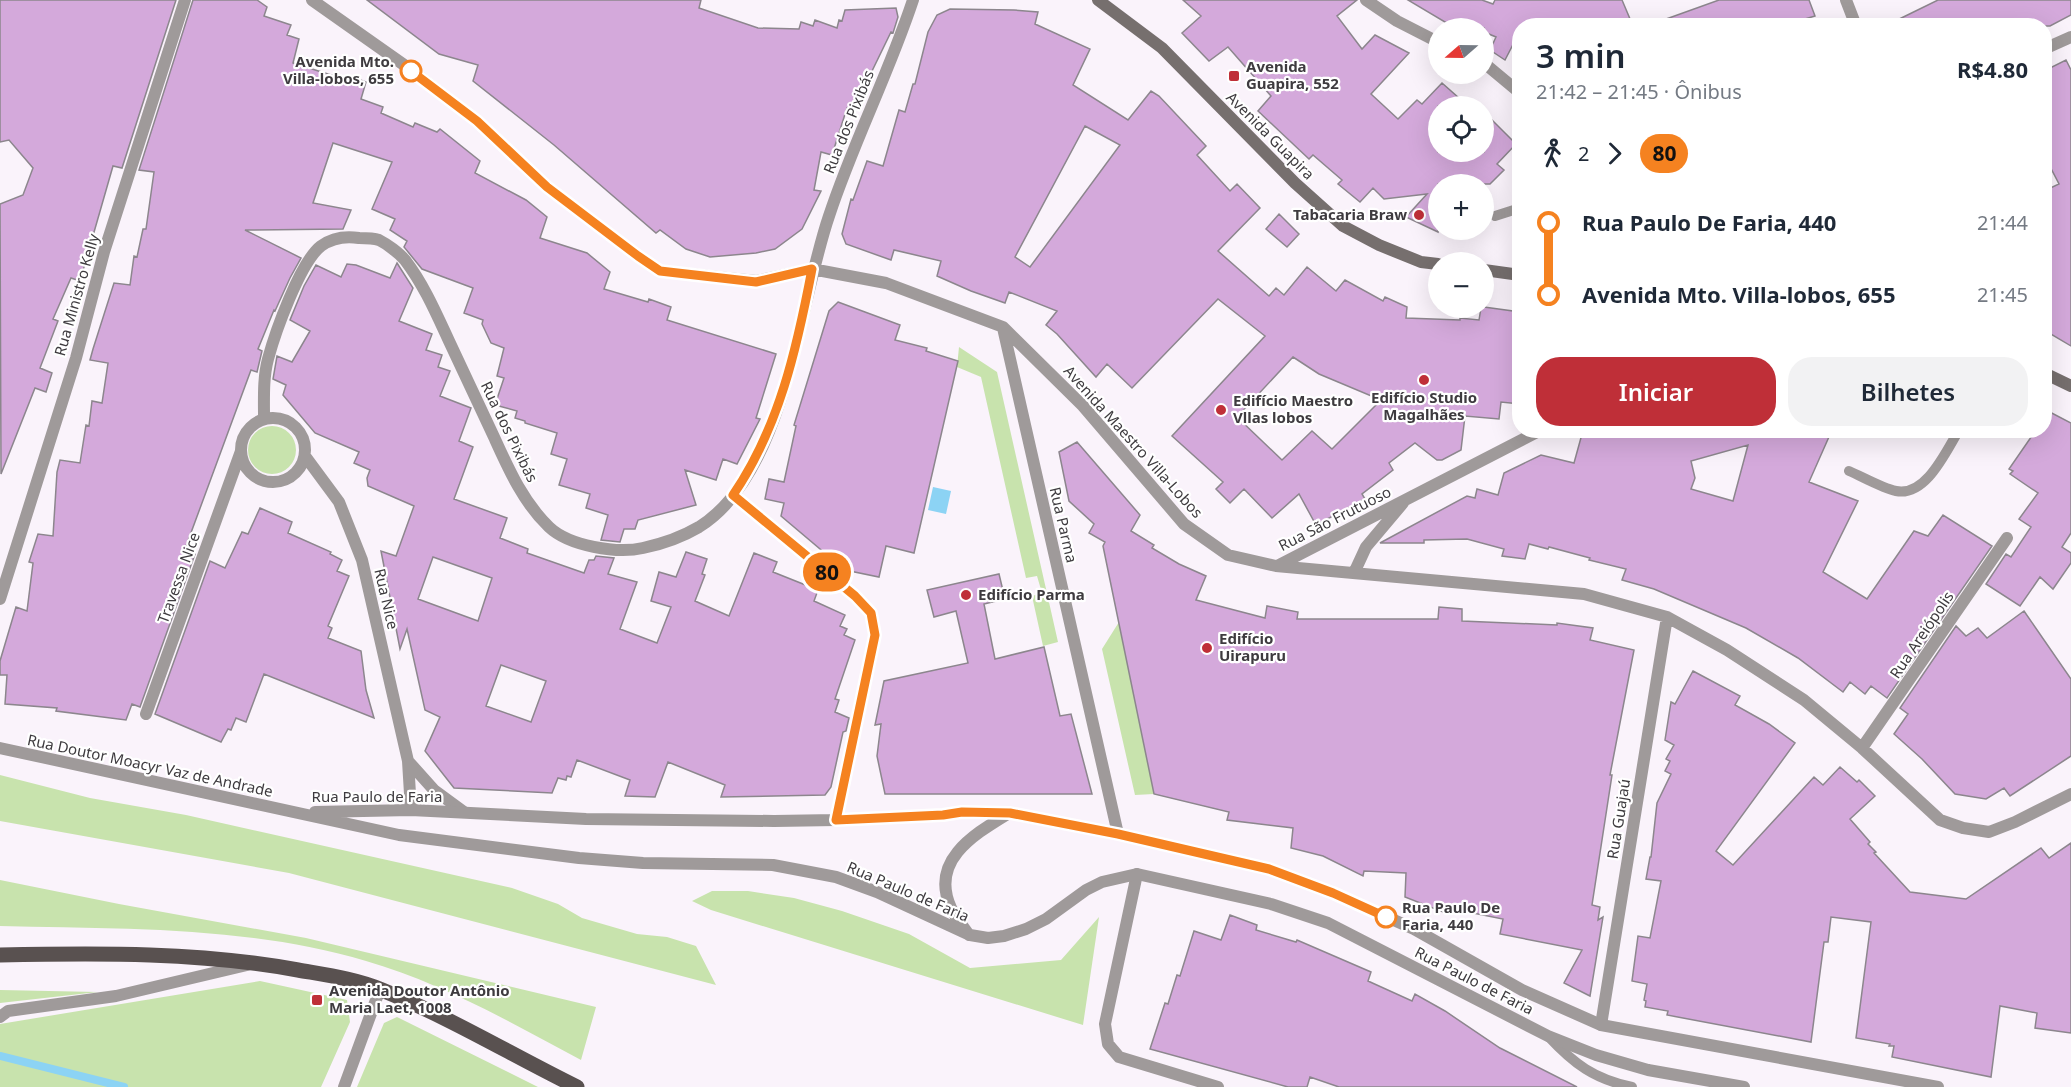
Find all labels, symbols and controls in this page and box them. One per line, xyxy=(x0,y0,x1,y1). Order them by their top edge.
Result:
north arrow xyxy=(1428,18,1494,84)
map controls xyxy=(1428,18,1494,318)
text: 3 min xyxy=(1536,33,1626,78)
place label: Avenida Mto. Villa-lobos, 655 xyxy=(283,51,394,88)
text: R$4.80 xyxy=(1957,54,2028,84)
place label: Avenida Guapira, 552 xyxy=(1246,56,1339,93)
marker: Avenida Mto. Villa-lobos, 655 xyxy=(400,60,422,82)
street label: Rua dos Pixibás xyxy=(818,67,878,176)
marker: Avenida Guapira, 552 xyxy=(1227,69,1241,83)
text: 21:42 – 21:45 · Ônibus xyxy=(1536,78,1742,105)
street label: Avenida Guapira xyxy=(1222,87,1319,184)
button: locate xyxy=(1428,96,1494,162)
icon: walk xyxy=(1536,137,1569,170)
icon: forward xyxy=(1598,137,1631,170)
text: 80 xyxy=(1652,139,1676,167)
text: 2 xyxy=(1578,140,1589,167)
button: + xyxy=(1428,174,1494,240)
place label: Tabacaria Braw xyxy=(1293,204,1407,224)
text: Rua Paulo De Faria, 440 xyxy=(1582,207,1836,237)
marker: Tabacaria Braw xyxy=(1412,208,1426,222)
text: 21:44 xyxy=(1977,209,2028,236)
street label: Rua Ministro Kelly xyxy=(49,231,103,358)
button: − xyxy=(1428,252,1494,318)
text: Avenida Mto. Villa-lobos, 655 xyxy=(1582,279,1896,309)
text: 21:45 xyxy=(1977,281,2028,308)
button: Iniciar xyxy=(1536,357,1776,426)
button: Bilhetes xyxy=(1788,357,2028,426)
street label: Avenida Maestro Villa-Lobos xyxy=(1060,361,1208,522)
marker: Edifício Studio Magalhães xyxy=(1417,373,1431,387)
street label: Rua dos Pixibás xyxy=(477,378,543,485)
place label: Edifício Studio Magalhães xyxy=(1371,387,1477,424)
place label: Edifício Maestro Vllas lobos xyxy=(1233,390,1353,427)
marker: Edifício Maestro Vllas lobos xyxy=(1214,403,1228,417)
street label: Rua São Frutuoso xyxy=(1275,481,1394,555)
street label: Rua Parma xyxy=(1046,485,1082,565)
street label: Travessa Nice xyxy=(152,529,204,626)
line badge: 80 xyxy=(800,552,854,592)
text: 80 xyxy=(815,558,839,586)
street label: Rua Nice xyxy=(370,566,404,631)
place label: Edifício Parma xyxy=(978,584,1085,604)
street label: Rua Areiópolis xyxy=(1885,587,1958,682)
marker: Edifício Parma xyxy=(959,588,973,602)
place label: Edifício Uirapuru xyxy=(1219,628,1286,665)
marker: Edifício Uirapuru xyxy=(1200,641,1214,655)
street label: Rua Doutor Moacyr Vaz de Andrade xyxy=(26,729,275,801)
street label: Rua Guajaú xyxy=(1602,777,1634,860)
street label: Rua Paulo de Faria xyxy=(312,786,442,806)
street label: Rua Paulo de Faria xyxy=(844,856,972,926)
place label: Rua Paulo De Faria, 440 xyxy=(1402,897,1500,934)
marker: Rua Paulo De Faria, 440 xyxy=(1375,906,1397,928)
street label: Rua Paulo de Faria xyxy=(1412,942,1537,1019)
place label: Avenida Doutor Antônio Maria Laet, 1008 xyxy=(329,980,510,1017)
marker: Avenida Doutor Antônio Maria Laet, 1008 xyxy=(310,993,324,1007)

